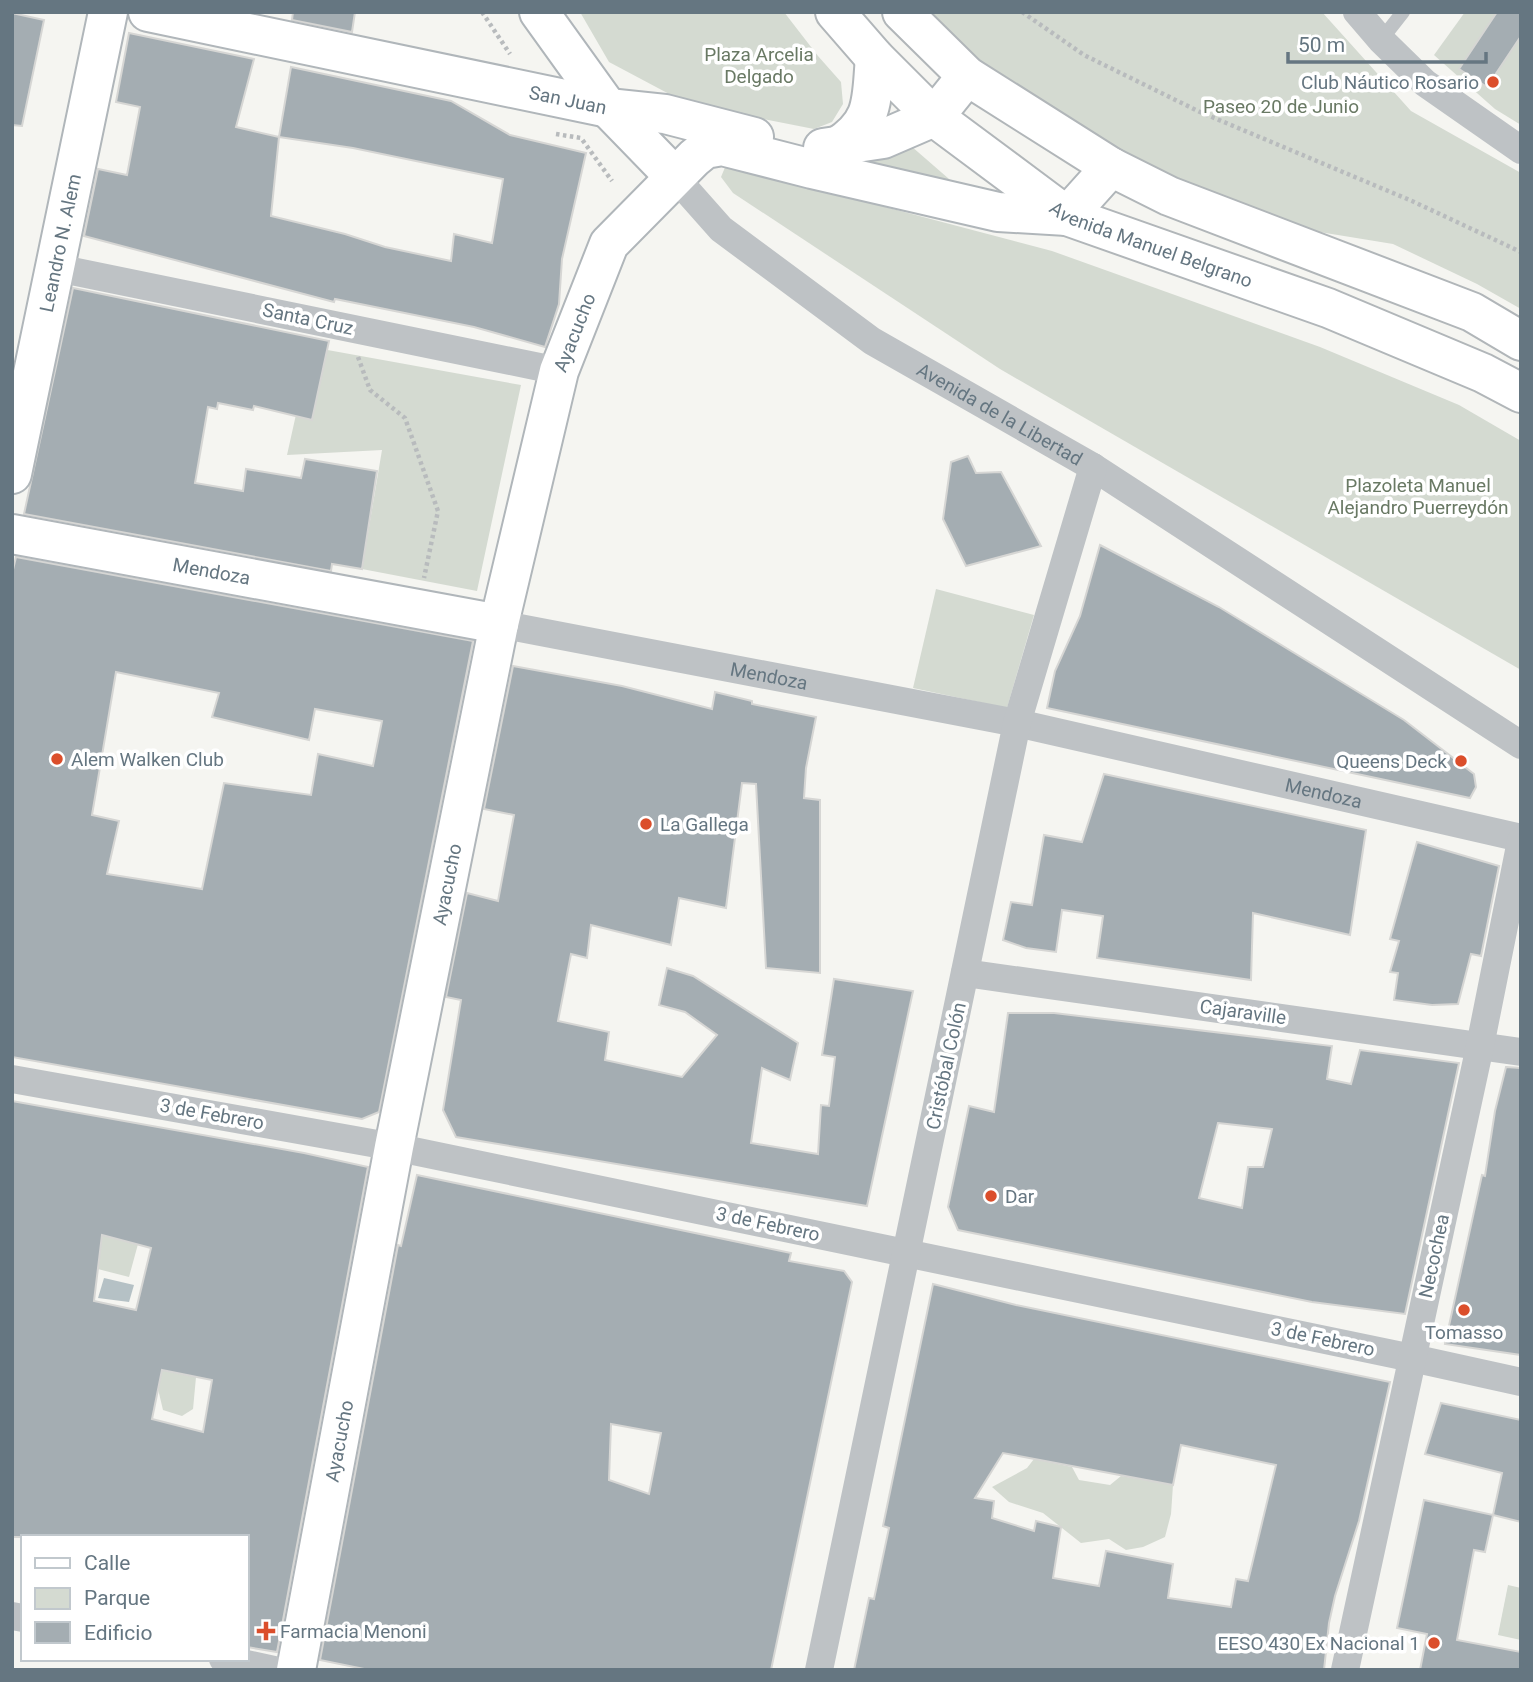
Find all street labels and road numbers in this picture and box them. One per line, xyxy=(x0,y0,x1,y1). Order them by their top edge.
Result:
street label: San Juan xyxy=(527,80,609,119)
street label: Leandro N. Alem xyxy=(34,172,86,314)
street label: Avenida Manuel Belgrano xyxy=(1045,196,1256,292)
street label: Ayacucho xyxy=(548,290,600,375)
street label: Santa Cruz xyxy=(261,298,355,340)
street label: Avenida de la Libertad xyxy=(913,358,1087,470)
street label: Mendoza xyxy=(171,552,252,589)
street label: Mendoza xyxy=(728,657,810,694)
street label: Mendoza xyxy=(1283,773,1364,813)
street label: Ayacucho xyxy=(427,841,466,927)
street label: Cajaraville xyxy=(1198,995,1288,1029)
street label: Cristóbal Colón xyxy=(921,1000,971,1132)
street label: 3 de Febrero xyxy=(158,1094,266,1134)
street label: 3 de Febrero xyxy=(714,1202,822,1246)
street label: Necochea xyxy=(1414,1212,1454,1300)
street label: 3 de Febrero xyxy=(1269,1317,1377,1361)
street label: Ayacucho xyxy=(320,1398,358,1484)

